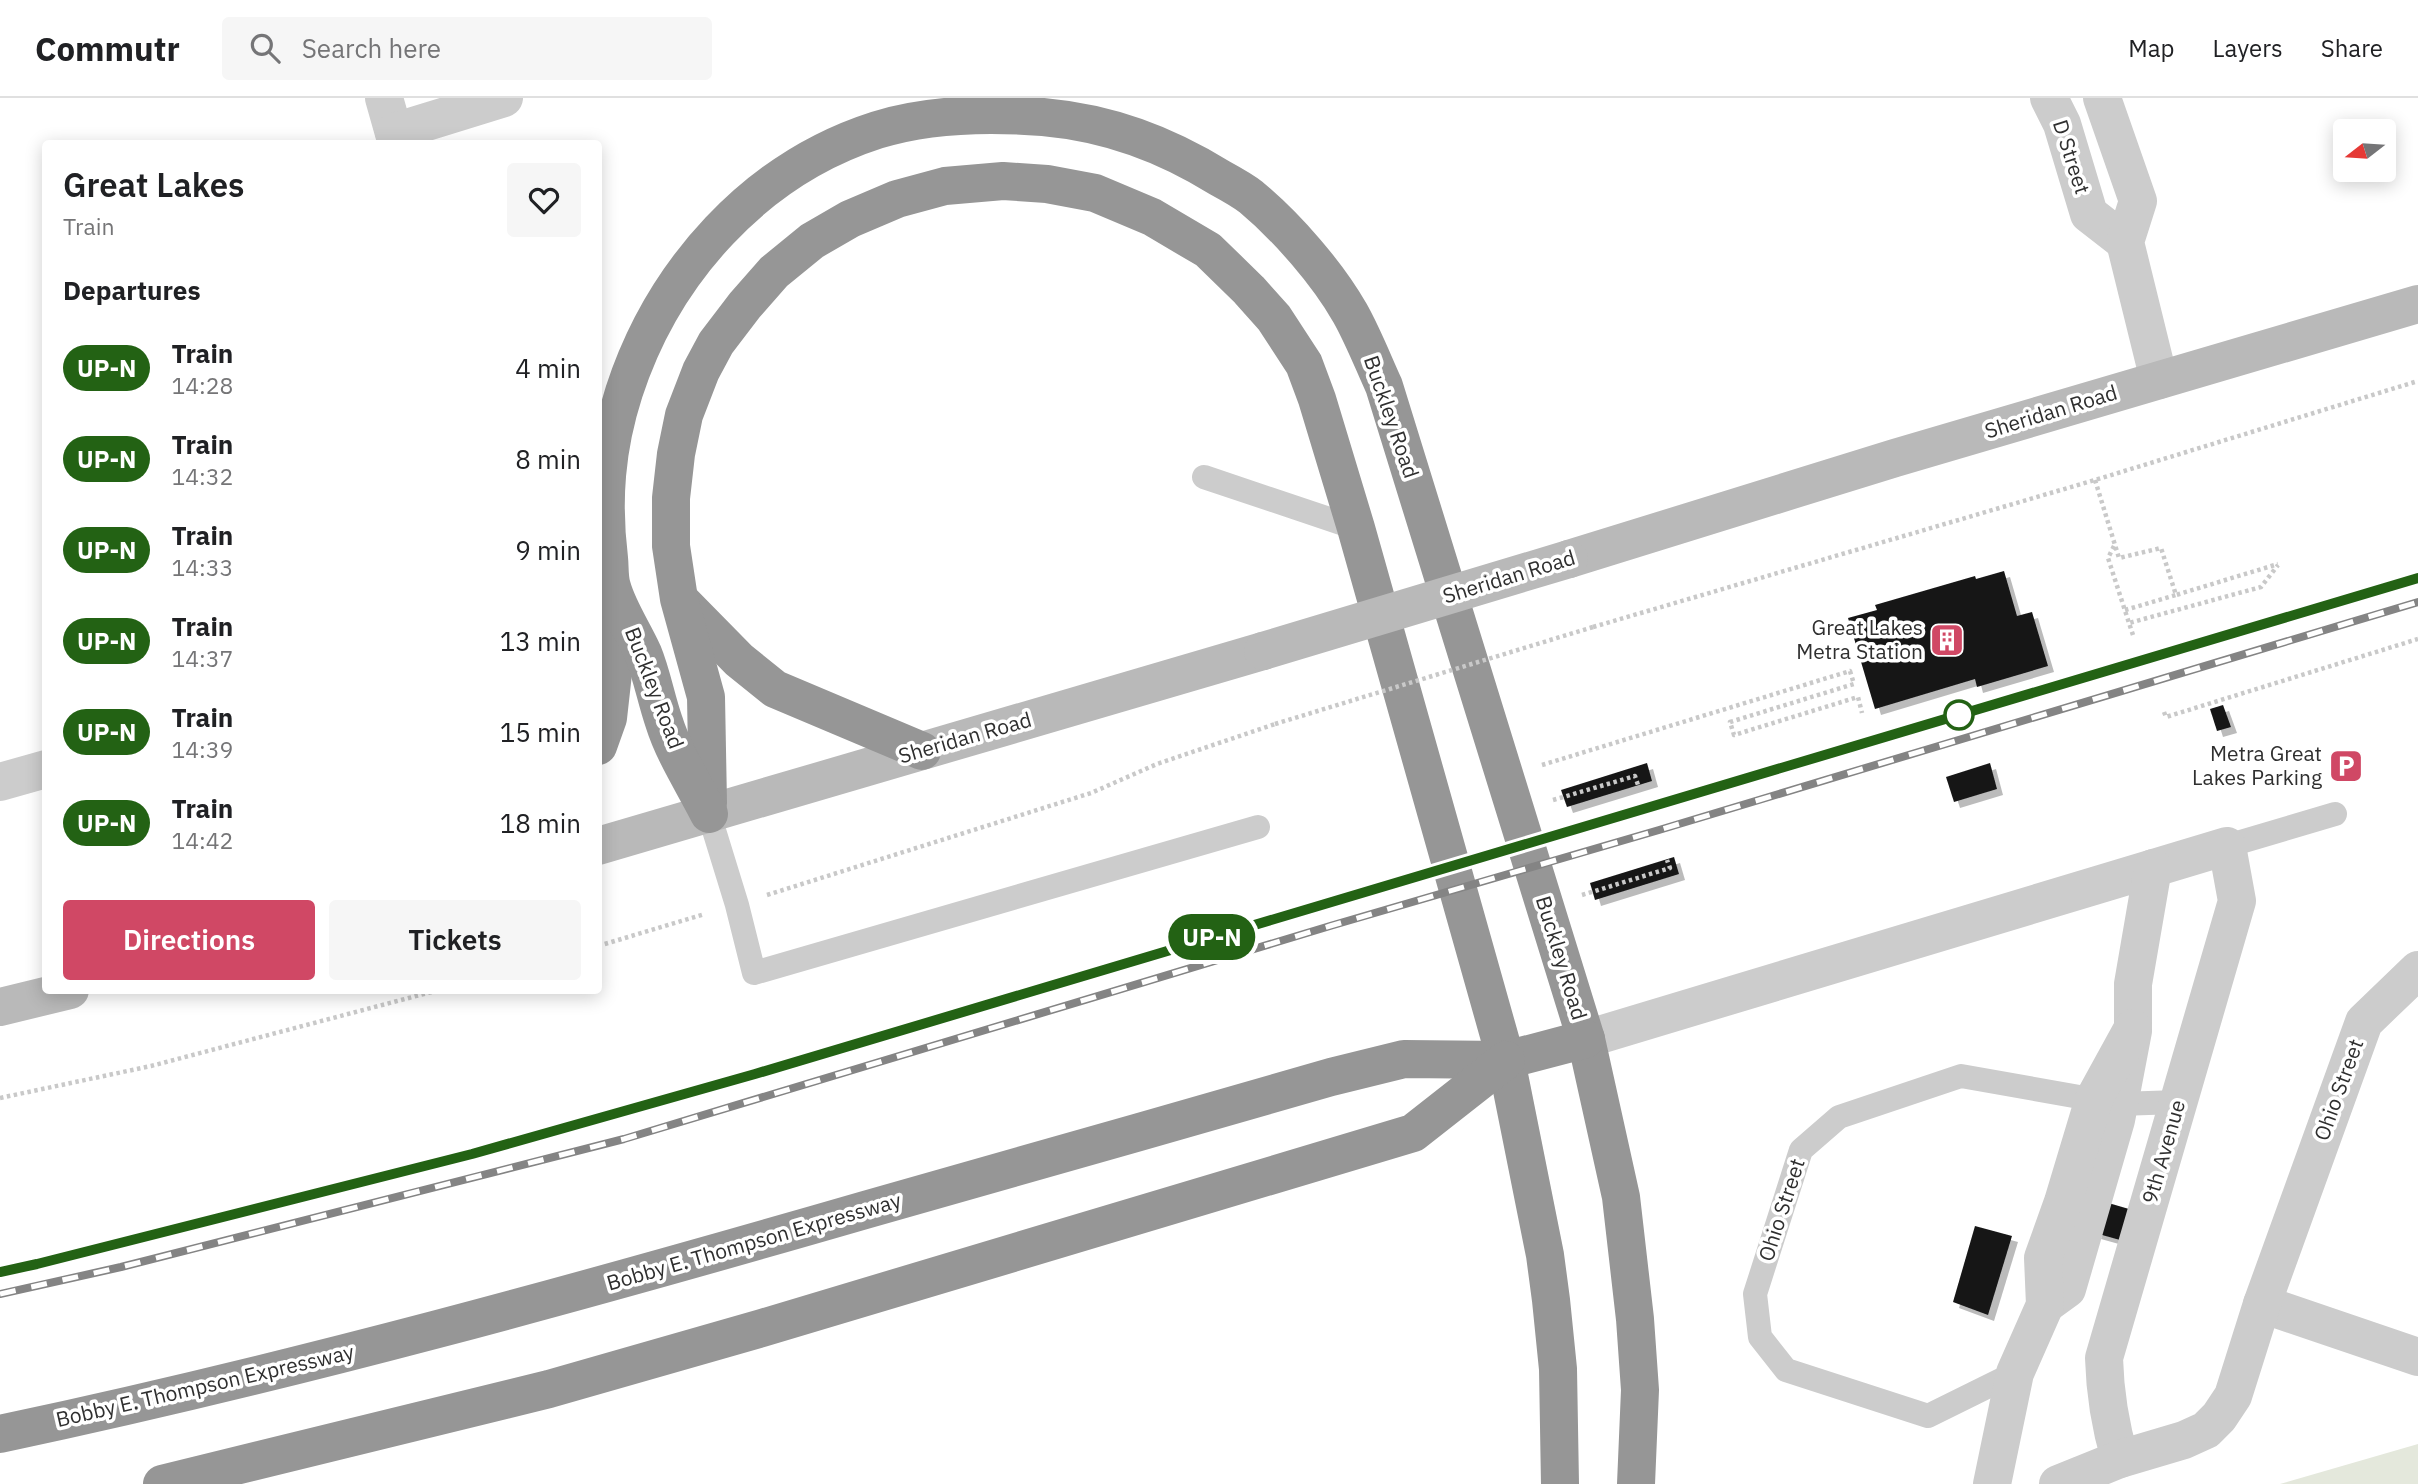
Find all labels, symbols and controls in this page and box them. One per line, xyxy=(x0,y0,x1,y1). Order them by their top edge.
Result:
search box xyxy=(222,17,712,80)
text: Commutr xyxy=(35,27,180,70)
icon: search xyxy=(246,29,284,67)
text: Search here xyxy=(302,31,441,65)
text: Map xyxy=(2128,32,2175,64)
text: Layers xyxy=(2213,32,2283,64)
text: Share xyxy=(2321,32,2383,64)
street label: D Street xyxy=(2047,116,2097,197)
north arrow xyxy=(2333,119,2396,182)
map controls xyxy=(2333,119,2396,182)
text: Great Lakes xyxy=(63,163,245,206)
button: heart xyxy=(507,163,581,237)
text: Train xyxy=(63,211,115,241)
text: Departures xyxy=(63,273,201,307)
text: Train xyxy=(171,336,233,370)
text: 4 min xyxy=(515,351,581,385)
text: UP-N xyxy=(77,352,136,384)
street label: Buckley Road xyxy=(1358,352,1426,482)
text: 14:28 xyxy=(171,370,233,400)
street label: Sheridan Road xyxy=(1981,378,2120,444)
text: Train xyxy=(171,427,233,461)
text: 8 min xyxy=(515,442,581,476)
text: UP-N xyxy=(77,443,136,475)
text: 14:32 xyxy=(171,461,233,491)
text: Train xyxy=(171,518,233,552)
text: 9 min xyxy=(515,533,581,567)
text: UP-N xyxy=(77,534,136,566)
street label: Sheridan Road xyxy=(1439,543,1578,609)
text: 14:33 xyxy=(171,552,233,582)
text: Train xyxy=(171,609,233,643)
place label: Great Lakes Metra Station xyxy=(1796,613,1923,665)
building icon: Great Lakes Metra Station xyxy=(1928,621,1966,659)
street label: Buckley Road xyxy=(619,623,691,752)
text: 13 min xyxy=(500,624,581,658)
text: UP-N xyxy=(77,625,136,657)
text: 14:37 xyxy=(171,643,233,673)
text: Train xyxy=(171,700,233,734)
unlabelled marker xyxy=(1944,700,1974,730)
street label: Sheridan Road xyxy=(895,705,1035,769)
text: 15 min xyxy=(500,715,581,749)
text: UP-N xyxy=(77,716,136,748)
text: 14:39 xyxy=(171,734,233,764)
place label: Metra Great Lakes Parking xyxy=(2192,739,2322,791)
parking icon: Metra Great Lakes Parking xyxy=(2327,747,2365,785)
text: Train xyxy=(171,791,233,825)
text: 18 min xyxy=(500,806,581,840)
text: UP-N xyxy=(77,807,136,839)
text: 14:42 xyxy=(171,825,233,855)
street label: Buckley Road xyxy=(1530,892,1594,1023)
button: Directions xyxy=(63,900,315,980)
button: Tickets xyxy=(329,900,581,980)
line badge: UP-N xyxy=(1163,914,1261,960)
text: UP-N xyxy=(1182,921,1242,953)
street label: Ohio Street xyxy=(2307,1035,2369,1144)
street label: 9th Avenue xyxy=(2135,1096,2191,1207)
street label: Ohio Street xyxy=(1751,1155,1811,1265)
street label: Bobby E. Thompson Expressway xyxy=(603,1185,905,1297)
street label: Bobby E. Thompson Expressway xyxy=(53,1337,357,1433)

